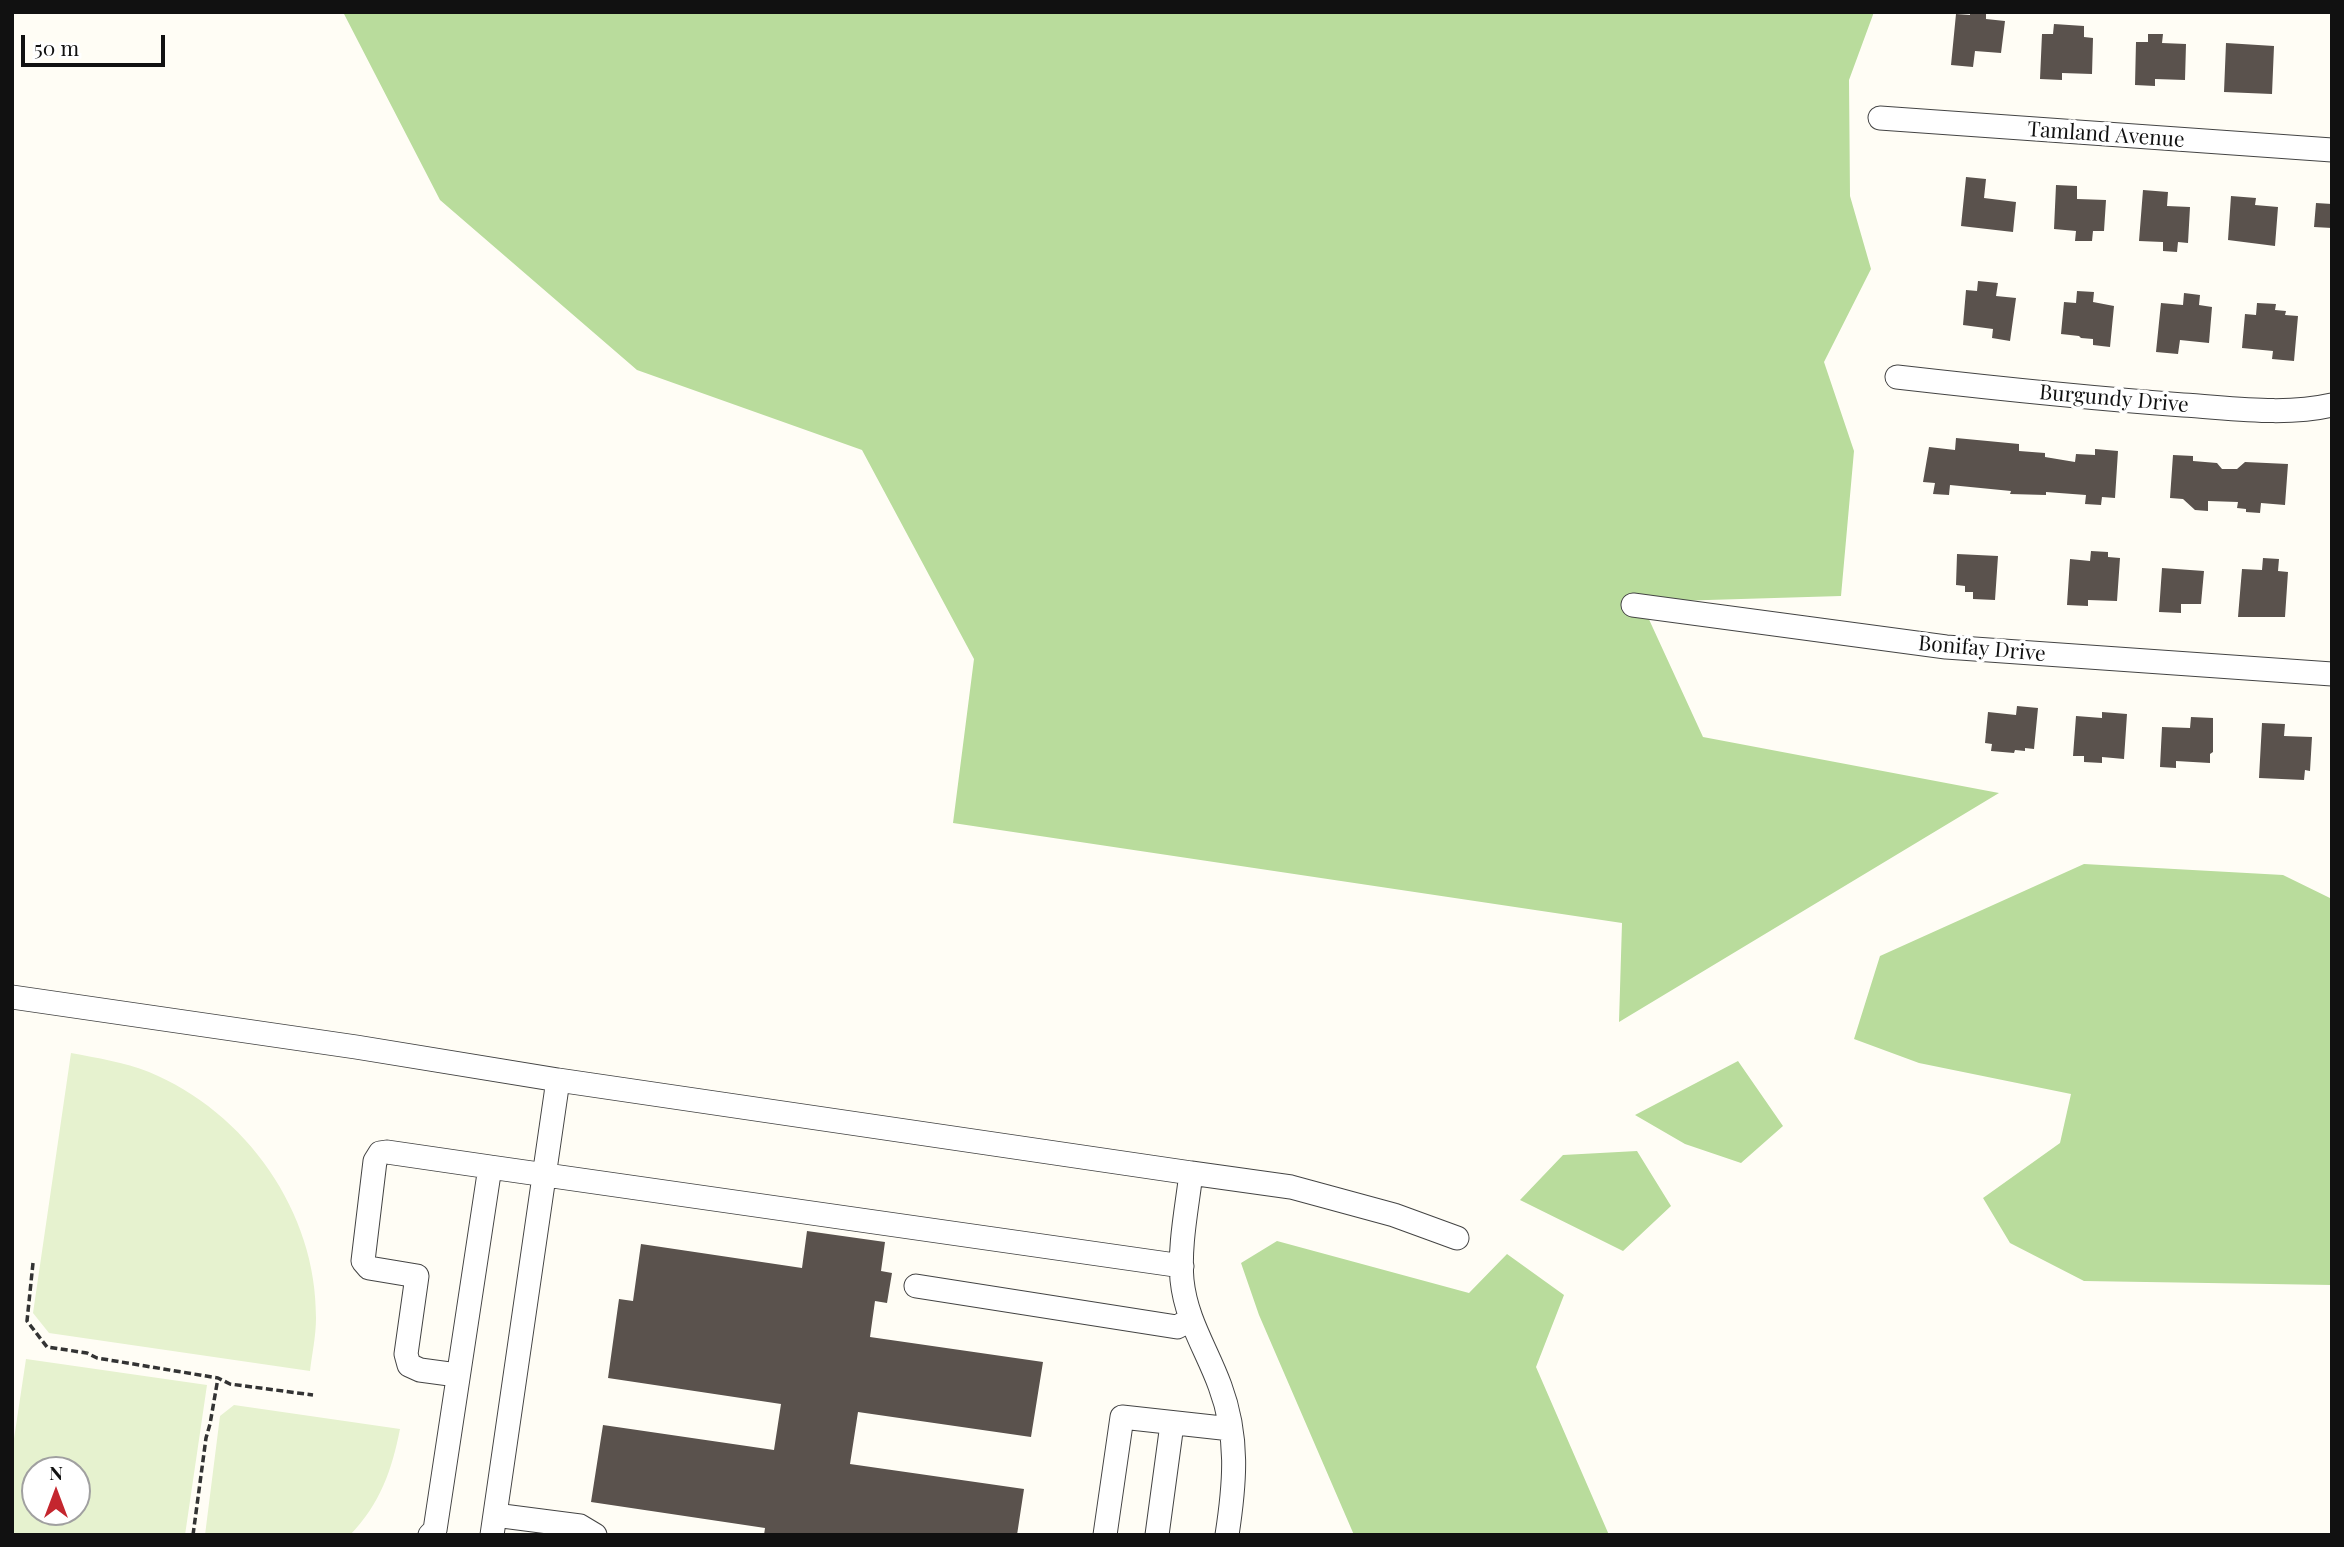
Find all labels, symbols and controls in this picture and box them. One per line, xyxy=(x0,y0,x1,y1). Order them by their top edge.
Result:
scale bar xyxy=(24,21,168,65)
text: 50 m xyxy=(34,33,79,61)
street label: Tamland Avenue xyxy=(2027,117,2185,153)
street label: Burgundy Drive xyxy=(2038,380,2190,418)
street label: Bonifay Drive xyxy=(1917,631,2047,667)
north arrow xyxy=(21,1456,91,1526)
text: N xyxy=(49,1459,63,1485)

